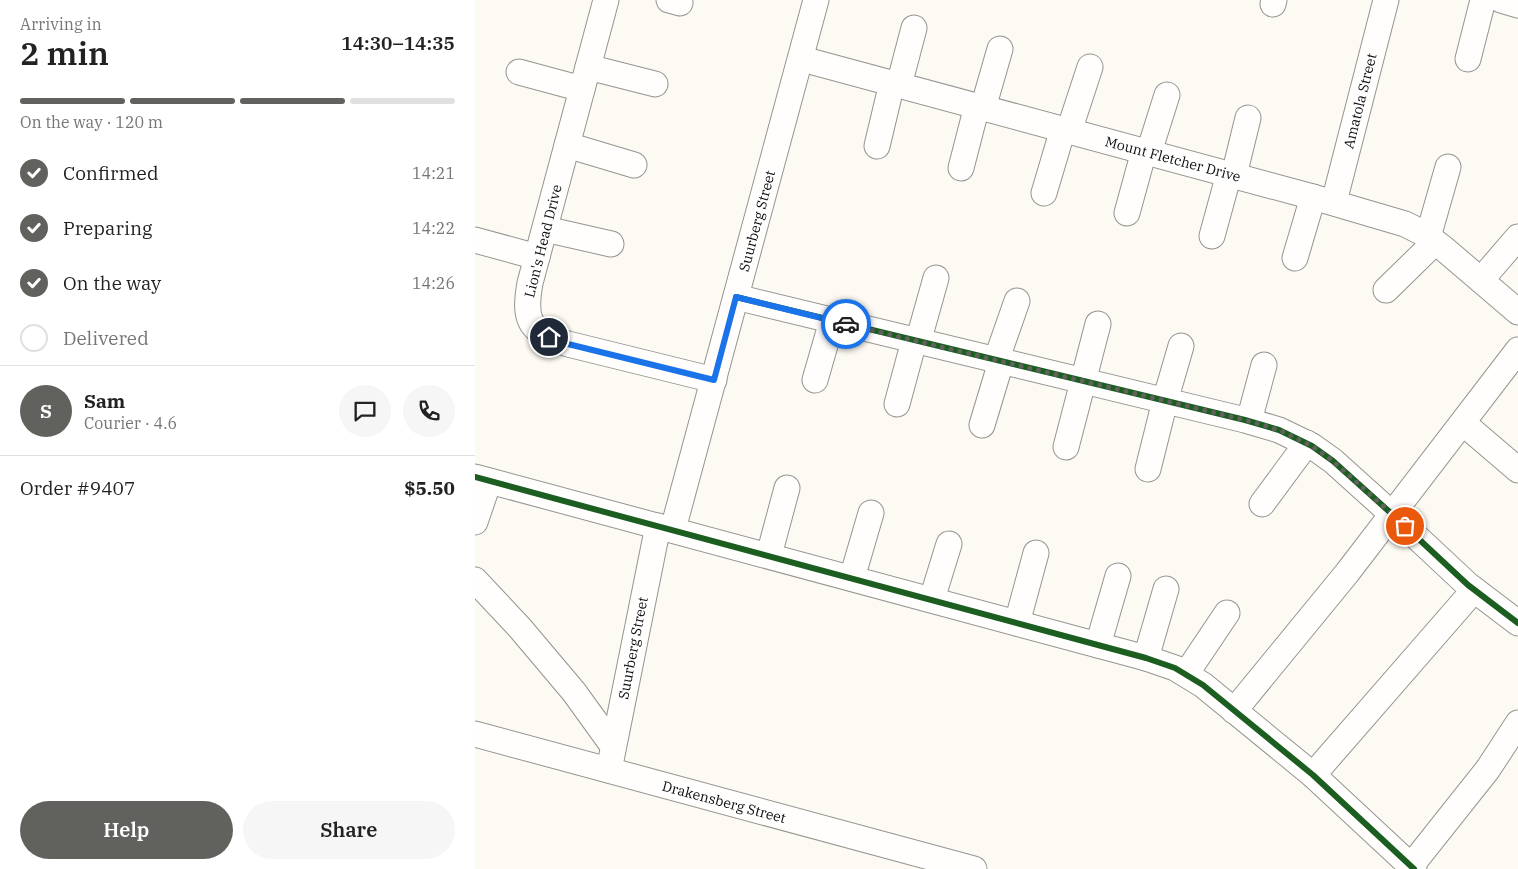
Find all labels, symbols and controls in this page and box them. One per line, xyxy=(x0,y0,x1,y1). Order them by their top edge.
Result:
text: Arriving in xyxy=(20,14,102,34)
text: 14:30–14:35 xyxy=(341,31,455,55)
text: 2 min xyxy=(20,32,109,74)
street label: Amatola Street xyxy=(1339,51,1381,151)
text: On the way · 120 m xyxy=(20,112,163,132)
street label: Mount Fletcher Drive xyxy=(1103,132,1243,186)
icon: check xyxy=(20,159,48,187)
text: Confirmed xyxy=(63,161,158,185)
text: 14:21 xyxy=(412,163,455,183)
street label: Suurberg Street xyxy=(735,168,779,274)
street label: Lion's Head Drive xyxy=(520,183,566,299)
icon: check xyxy=(20,214,48,242)
text: Preparing xyxy=(63,216,152,240)
text: 14:22 xyxy=(412,218,455,238)
icon: check xyxy=(20,269,48,297)
text: On the way xyxy=(63,271,161,295)
text: 14:26 xyxy=(412,273,455,293)
courier xyxy=(821,299,871,349)
icon: car xyxy=(832,310,860,338)
pin xyxy=(528,316,570,358)
icon: home xyxy=(535,323,563,351)
text: Delivered xyxy=(63,326,149,350)
button: chat xyxy=(339,385,391,437)
button: phone xyxy=(403,385,455,437)
text: Sam xyxy=(84,389,125,413)
text: S xyxy=(40,399,52,423)
text: Courier · 4.6 xyxy=(84,413,177,433)
text: Order #9407 xyxy=(20,476,135,500)
text: $5.50 xyxy=(404,476,455,500)
pin xyxy=(1384,505,1426,547)
icon: bag xyxy=(1391,512,1419,540)
street label: Suurberg Street xyxy=(614,595,652,701)
street label: Drakensberg Street xyxy=(660,777,788,827)
button: Help xyxy=(20,801,233,859)
button: Share xyxy=(243,801,455,859)

